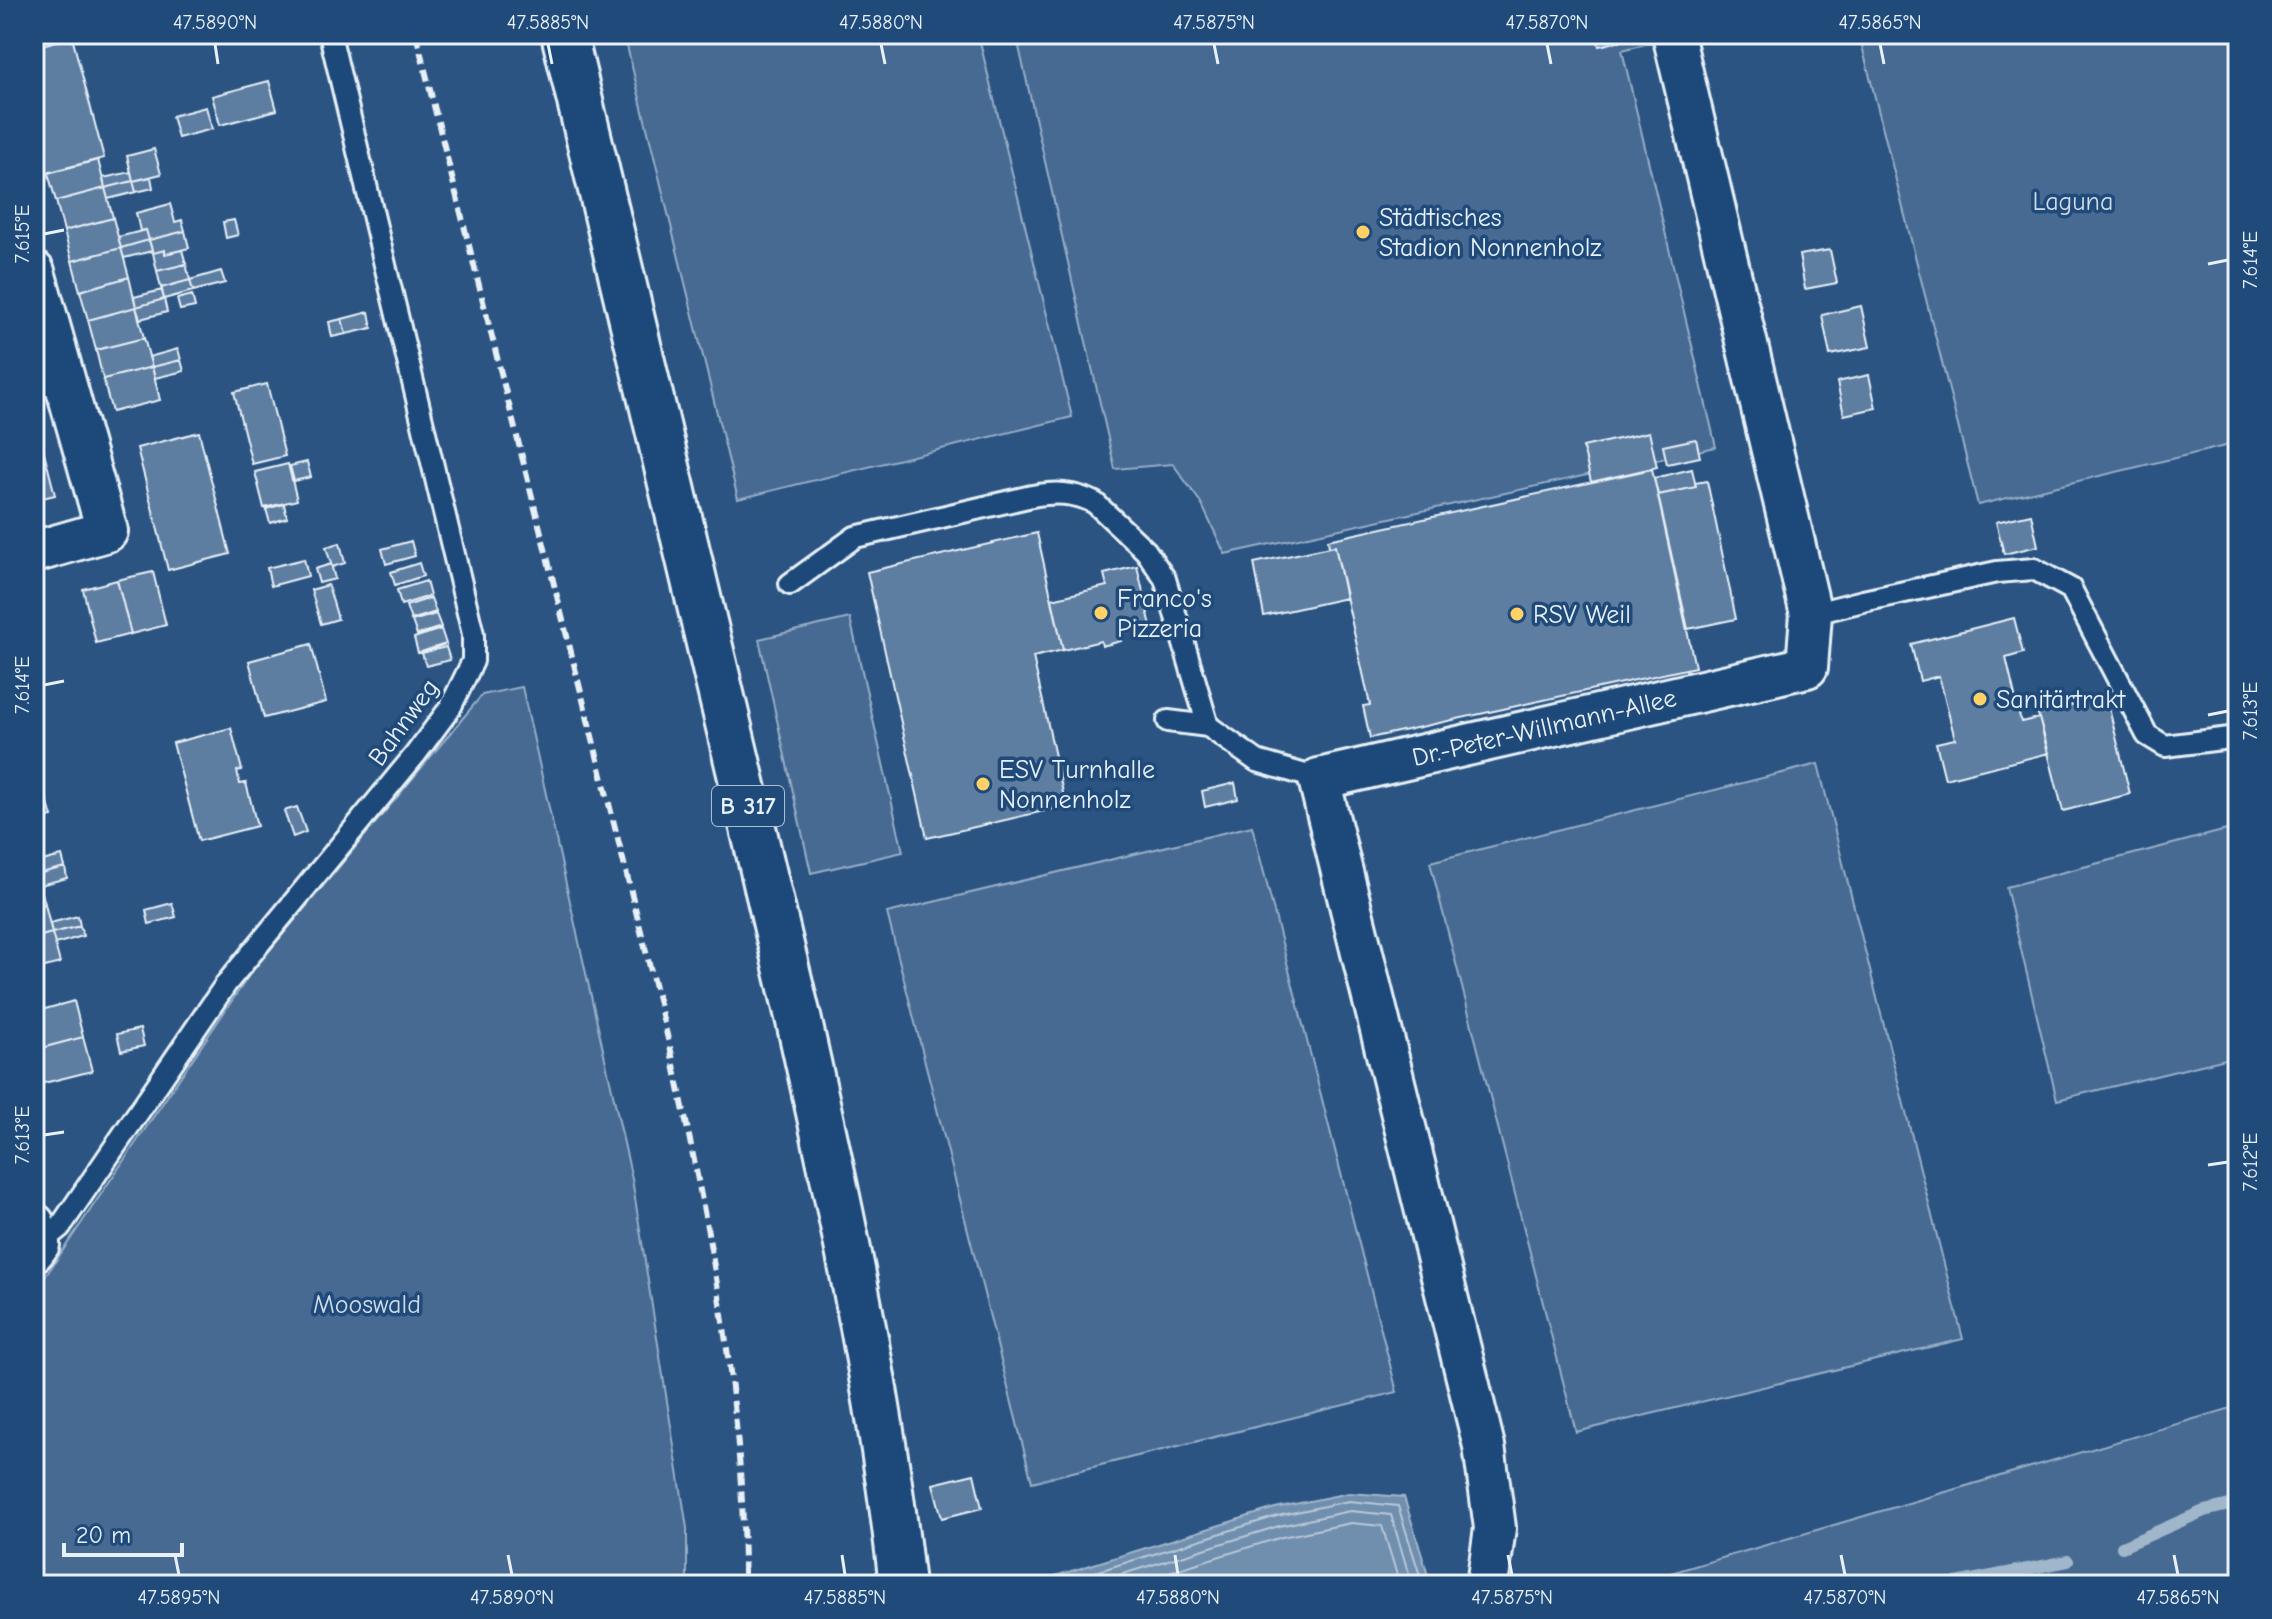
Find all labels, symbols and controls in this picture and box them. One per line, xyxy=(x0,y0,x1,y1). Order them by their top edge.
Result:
text: 47.5890°N xyxy=(173,11,257,34)
text: 47.5885°N xyxy=(507,11,589,34)
text: 47.5880°N xyxy=(839,11,923,34)
text: 47.5875°N xyxy=(1173,11,1255,34)
text: 47.5870°N xyxy=(1505,11,1589,34)
text: 47.5865°N xyxy=(1838,11,1922,34)
park label: Laguna xyxy=(2033,187,2113,217)
place label: Städtisches Stadion Nonnenholz xyxy=(1379,203,1602,263)
text: 7.615°E xyxy=(11,204,34,264)
marker: Städtisches Stadion Nonnenholz xyxy=(1354,223,1372,241)
text: 7.614°E xyxy=(2239,231,2262,289)
place label: Franco's Pizzeria xyxy=(1117,584,1212,644)
place label: RSV Weil xyxy=(1533,600,1631,630)
marker: Franco's Pizzeria xyxy=(1092,604,1110,622)
marker: RSV Weil xyxy=(1508,605,1526,623)
text: 7.614°E xyxy=(11,656,34,714)
street label: Bahnweg xyxy=(362,673,445,772)
text: 7.613°E xyxy=(2239,682,2262,740)
street label: Dr.-Peter-Willmann-Allee xyxy=(1409,683,1679,773)
place label: Sanitärtrakt xyxy=(1996,685,2127,715)
marker: Sanitärtrakt xyxy=(1971,690,1989,708)
place label: ESV Turnhalle Nonnenholz xyxy=(999,755,1155,815)
marker: ESV Turnhalle Nonnenholz xyxy=(974,775,992,793)
road number: B 317 xyxy=(712,786,784,826)
text: 7.613°E xyxy=(11,1106,34,1164)
text: 7.612°E xyxy=(2239,1133,2262,1191)
park label: Mooswald xyxy=(313,1290,421,1320)
scale bar xyxy=(64,1507,182,1557)
text: 20 m xyxy=(76,1521,131,1549)
text: 47.5895°N xyxy=(138,1586,220,1609)
text: 47.5890°N xyxy=(470,1586,554,1609)
text: 47.5885°N xyxy=(804,1586,886,1609)
text: 47.5880°N xyxy=(1136,1586,1220,1609)
text: 47.5875°N xyxy=(1471,1586,1553,1609)
text: 47.5870°N xyxy=(1803,1586,1887,1609)
text: 47.5865°N xyxy=(2136,1586,2220,1609)

